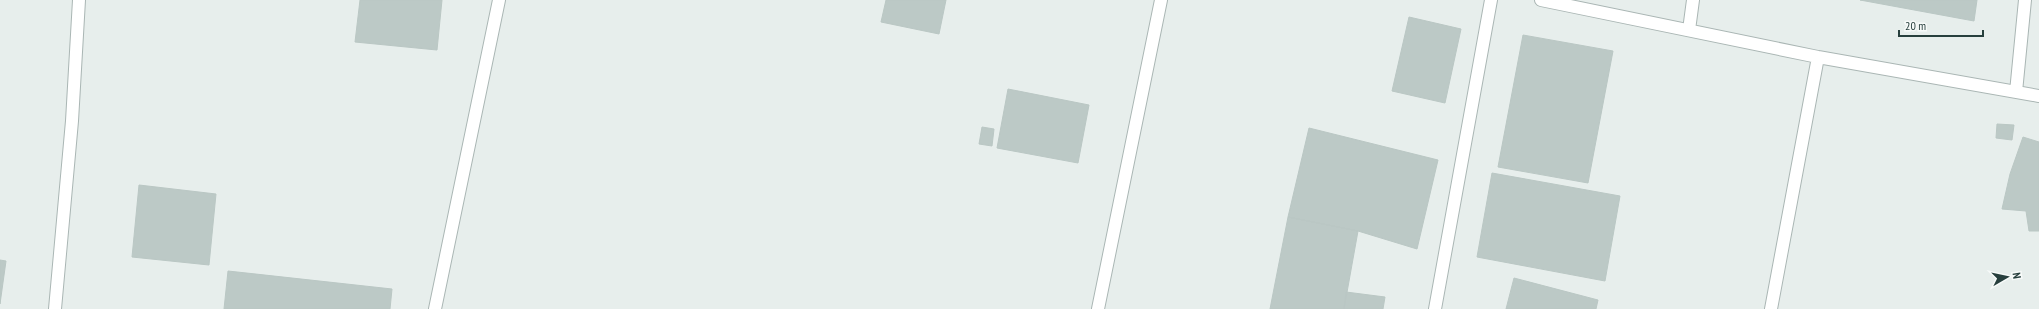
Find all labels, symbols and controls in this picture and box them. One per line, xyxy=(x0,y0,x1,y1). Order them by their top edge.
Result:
scale bar xyxy=(1899,12,1983,38)
text: 20 m xyxy=(1905,18,1926,33)
north arrow xyxy=(1987,257,2027,297)
text: N xyxy=(2009,271,2024,280)

